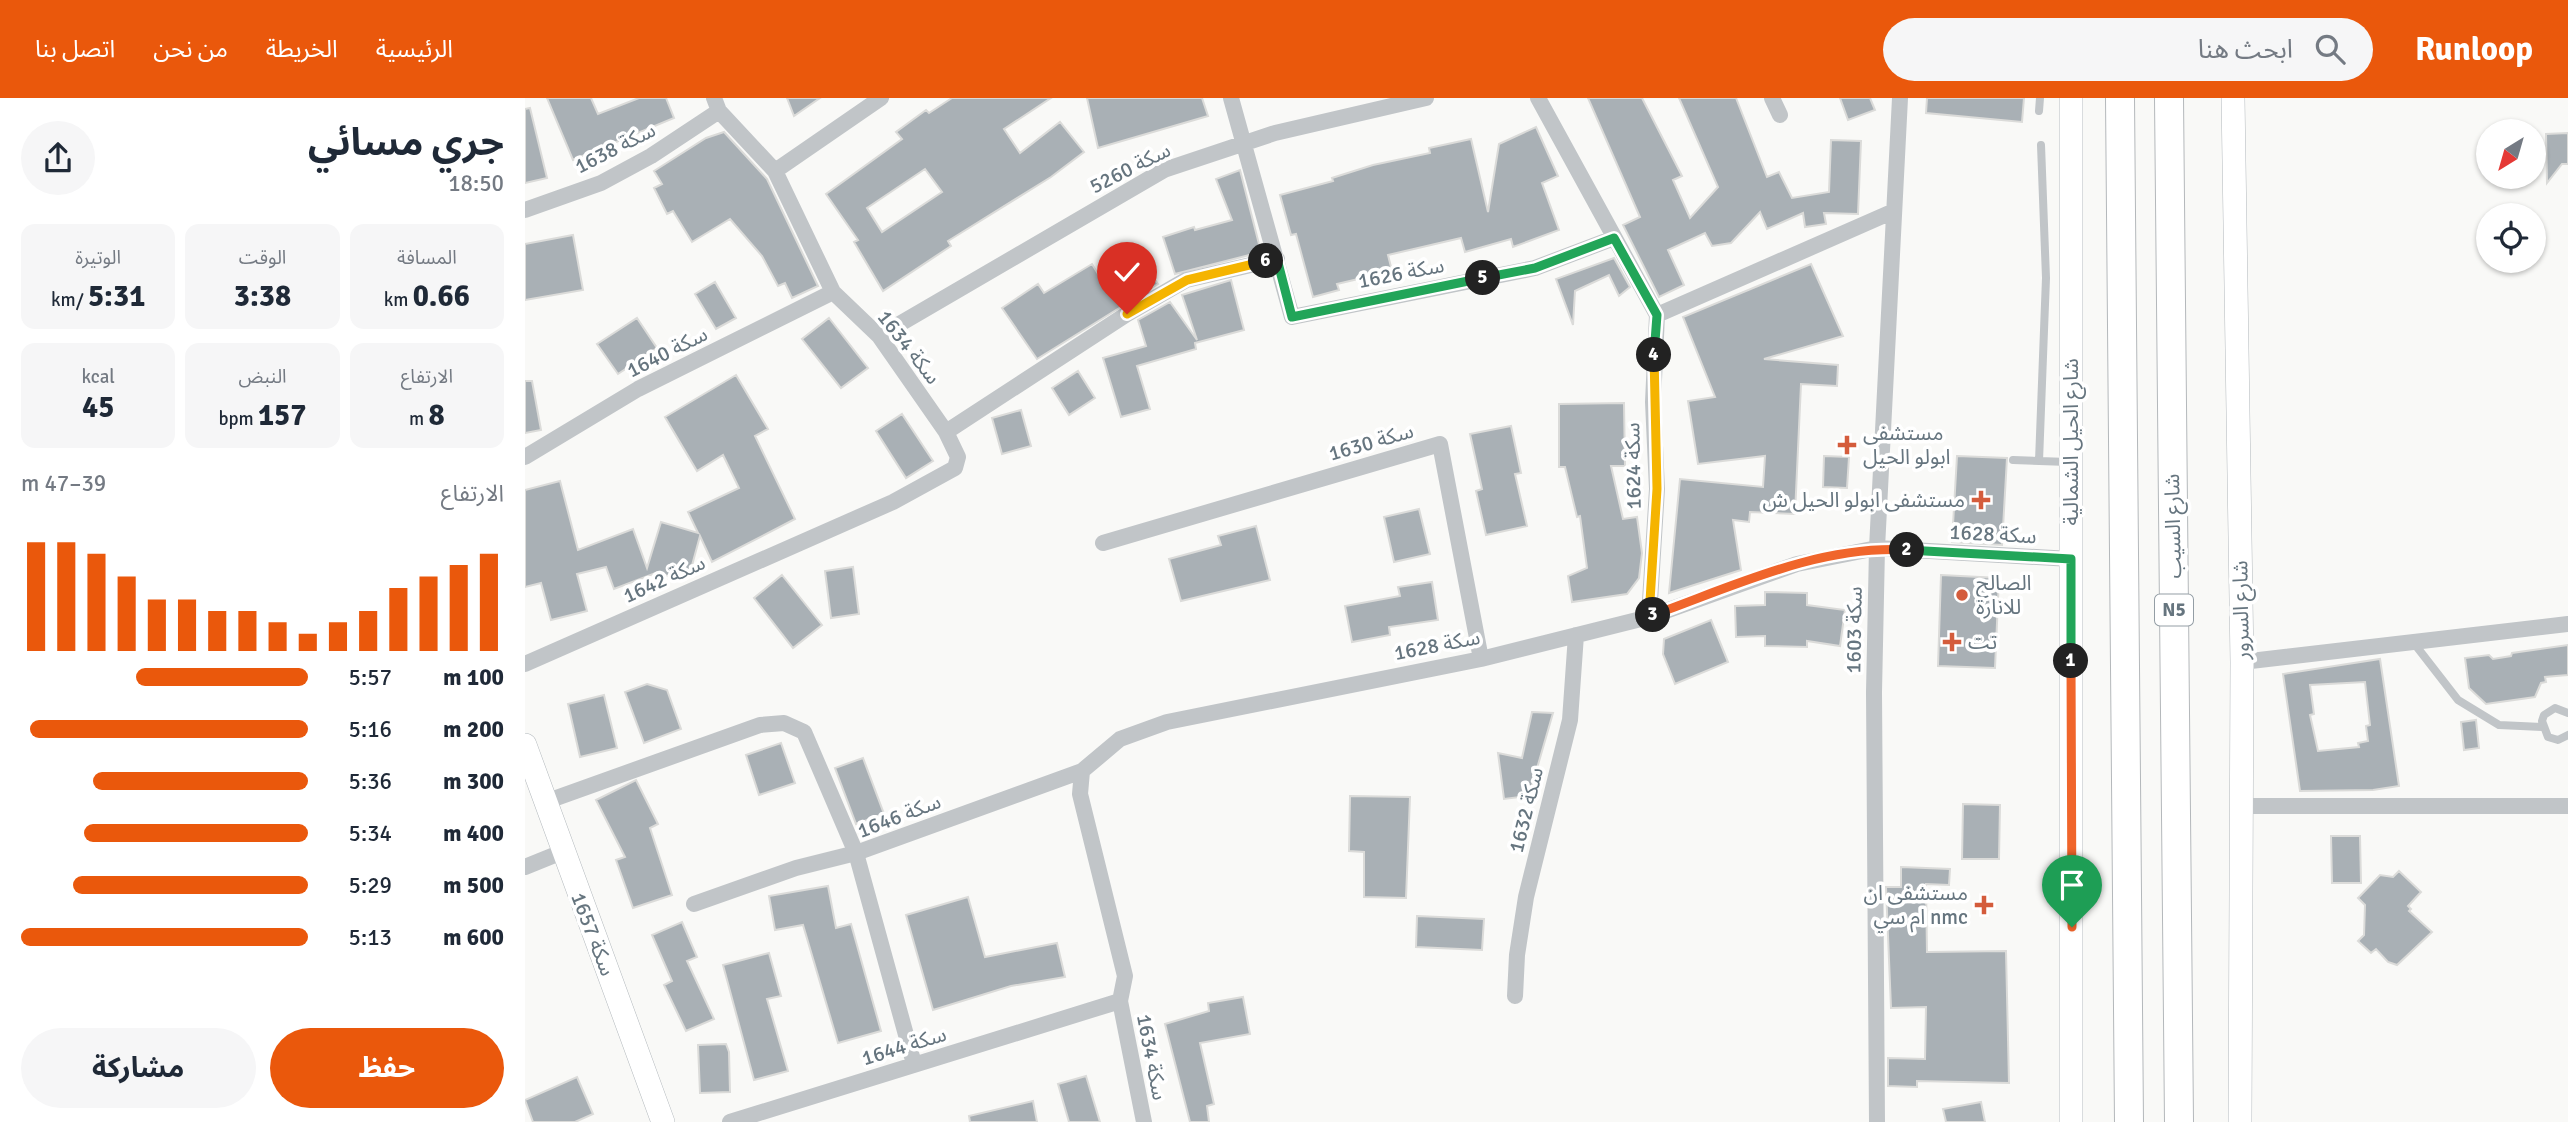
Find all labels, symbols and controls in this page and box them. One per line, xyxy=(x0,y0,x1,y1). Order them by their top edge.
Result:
search box xyxy=(1883,18,2373,81)
text: Runloop xyxy=(2415,29,2533,70)
icon: search xyxy=(2311,30,2349,68)
text: اتصل بنا xyxy=(35,34,115,64)
text: من نحن xyxy=(153,34,228,64)
text: الخريطة xyxy=(266,34,338,64)
text: الرئيسية xyxy=(376,34,453,64)
text: ابحث هنا xyxy=(2198,34,2293,66)
street label: سكة 1638 xyxy=(570,117,660,179)
text: جري مسائي xyxy=(308,119,504,166)
north arrow xyxy=(2476,119,2546,189)
map controls xyxy=(2476,119,2546,273)
button: share xyxy=(21,121,95,195)
street label: سكة 5260 xyxy=(1085,137,1175,199)
text: 18:50 xyxy=(448,169,504,198)
button: locate xyxy=(2476,203,2546,273)
pin xyxy=(1097,242,1157,314)
pin: 6 xyxy=(1249,244,1283,278)
text: الوتيرة xyxy=(75,246,121,270)
text: الوقت xyxy=(239,246,286,270)
text: المسافة xyxy=(397,246,457,270)
text: 6 xyxy=(1260,248,1271,272)
street label: سكة 1626 xyxy=(1356,252,1446,294)
icon: check xyxy=(1108,253,1146,291)
pin: 5 xyxy=(1465,260,1501,296)
text: 5 xyxy=(1477,265,1488,289)
text: 5:31 xyxy=(88,278,145,315)
text: 3:38 xyxy=(234,278,291,315)
text: 0.66 xyxy=(413,278,470,315)
text: /km xyxy=(51,288,88,312)
text: km xyxy=(384,288,413,312)
street label: سكة 1634 xyxy=(872,305,946,389)
street label: سكة 1640 xyxy=(622,321,712,383)
pin: 4 xyxy=(1637,338,1671,372)
text: 4 xyxy=(1648,342,1659,366)
street label: شارع الحيل الشمالية xyxy=(2058,358,2086,526)
text: kcal xyxy=(82,365,115,389)
text: النبض xyxy=(238,365,287,389)
text: الارتفاع xyxy=(401,365,453,389)
text: 45 xyxy=(82,389,114,426)
text: 157 xyxy=(258,397,307,434)
text: 8 xyxy=(428,397,445,434)
text: bpm xyxy=(218,407,258,431)
text: m xyxy=(409,407,428,431)
street label: سكة 1630 xyxy=(1325,417,1417,467)
place label: مستشفى ابولو الحيل xyxy=(1863,420,1951,470)
street label: سكة 1624 xyxy=(1619,422,1647,510)
marker: مستشفى ابولو الحيل xyxy=(1837,435,1857,455)
text: 39–47 m xyxy=(21,469,106,498)
street label: شارع السيب xyxy=(2159,473,2189,579)
text: الارتفاع xyxy=(441,479,504,508)
place label: مستشفى ابولو الحيل ش xyxy=(1762,487,1965,513)
marker: مستشفى ابولو الحيل ش xyxy=(1971,490,1991,510)
street label: سكة 1628 xyxy=(1949,519,2037,549)
pin: 2 xyxy=(1889,532,1925,568)
text: 2 xyxy=(1901,537,1912,561)
street label: سكة 1642 xyxy=(619,549,709,609)
street label: شارع السرور xyxy=(2227,560,2257,661)
place label: الصالح للانارة xyxy=(1976,570,2032,620)
street label: سكة 1603 xyxy=(1840,586,1868,674)
marker: الصالح للانارة xyxy=(1954,587,1970,603)
road number: N5 xyxy=(2155,594,2193,625)
pin: 3 xyxy=(1635,598,1671,632)
text: 3 xyxy=(1647,602,1658,626)
street label: سكة 1628 xyxy=(1392,624,1482,666)
place label: تت xyxy=(1968,629,1997,655)
marker: تت xyxy=(1942,632,1962,652)
pin: 1 xyxy=(2053,644,2089,678)
text: 1 xyxy=(2065,648,2076,672)
text: 5:57 xyxy=(349,663,392,692)
text: 100 m xyxy=(443,663,504,692)
text: 5:16 xyxy=(349,715,392,744)
text: 200 m xyxy=(443,715,504,744)
street label: سكة 1632 xyxy=(1503,764,1549,856)
text: 5:36 xyxy=(349,767,392,796)
text: 300 m xyxy=(443,767,504,796)
street label: سكة 1646 xyxy=(854,788,944,844)
text: 5:34 xyxy=(349,819,392,848)
text: 400 m xyxy=(443,819,504,848)
pin xyxy=(2042,855,2102,927)
icon: arrive xyxy=(2053,866,2091,904)
text: 5:29 xyxy=(349,871,392,900)
text: 500 m xyxy=(443,871,504,900)
place label: مستشفى ان ام سي nmc xyxy=(1864,880,1968,933)
street label: سكة 1657 xyxy=(565,889,621,979)
marker: مستشفى ان ام سي nmc xyxy=(1974,895,1994,915)
text: 5:13 xyxy=(349,923,392,952)
text: 600 m xyxy=(443,923,504,952)
street label: سكة 1634 xyxy=(1131,1012,1173,1102)
street label: سكة 1644 xyxy=(858,1021,950,1071)
button: مشاركة xyxy=(21,1028,256,1108)
button: حفظ xyxy=(270,1028,504,1108)

